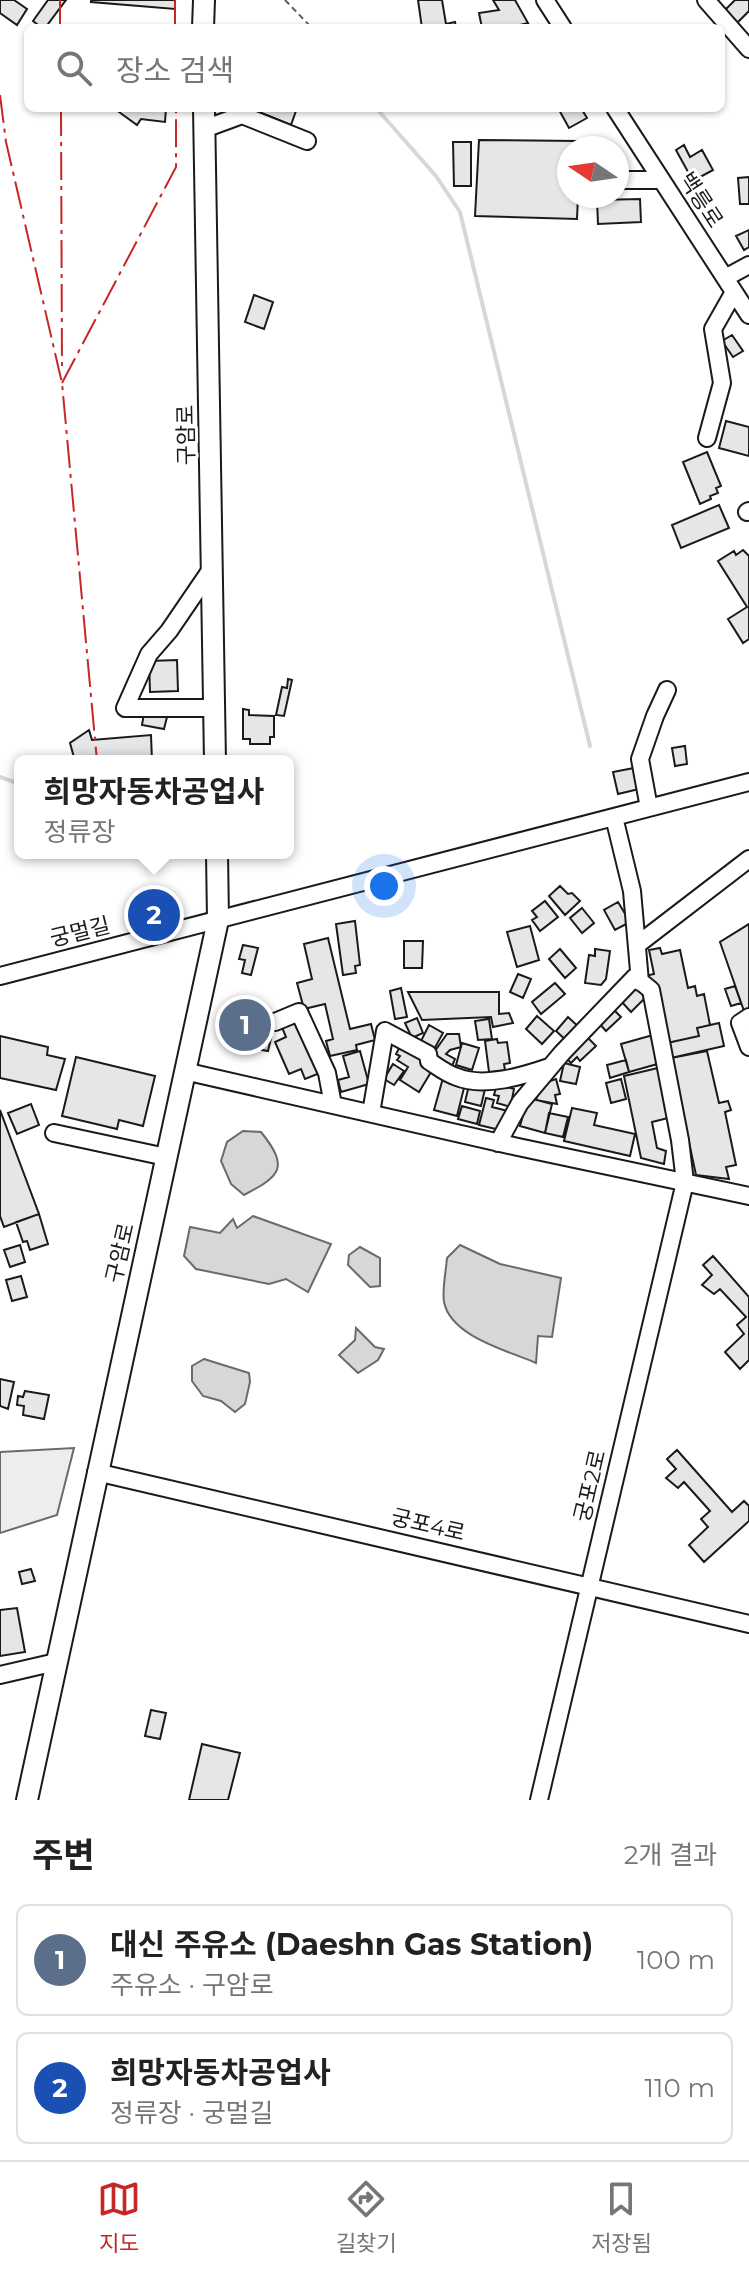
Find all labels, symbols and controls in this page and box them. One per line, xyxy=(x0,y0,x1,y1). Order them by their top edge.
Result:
search box xyxy=(24,24,725,112)
icon: search xyxy=(52,46,96,90)
text: 장소 검색 xyxy=(116,52,234,89)
north arrow xyxy=(557,136,629,208)
street label: 백릉로 xyxy=(673,167,729,233)
street label: 구암로 xyxy=(172,404,200,466)
popup xyxy=(14,755,294,859)
text: 희망자동차공업사 xyxy=(44,773,264,810)
text: 정류장 xyxy=(44,816,115,848)
your location xyxy=(364,866,404,906)
pin: 2 xyxy=(128,885,180,945)
street label: 궁멀길 xyxy=(47,912,113,952)
pin: 1 xyxy=(219,995,271,1055)
street label: 구암로 xyxy=(100,1220,140,1286)
street label: 궁포2로 xyxy=(569,1447,611,1525)
street label: 궁포4로 xyxy=(388,1503,468,1547)
text: 주변 xyxy=(32,1834,95,1876)
text: 2개 결과 xyxy=(624,1839,717,1871)
text: 대신 주유소 (Daeshn Gas Station) xyxy=(110,1926,593,1963)
text: 1 xyxy=(55,1944,65,1976)
text: 100 m xyxy=(637,1944,715,1976)
text: 주유소 · 구암로 xyxy=(110,1969,274,2001)
text: 희망자동차공업사 xyxy=(110,2054,331,2091)
text: 2 xyxy=(52,2072,68,2104)
text: 110 m xyxy=(645,2072,715,2104)
text: 정류장 · 궁멀길 xyxy=(110,2097,274,2129)
tab: 지도 xyxy=(97,2177,141,2257)
tab: 길찾기 xyxy=(336,2177,396,2257)
tab: 저장됨 xyxy=(591,2177,652,2257)

